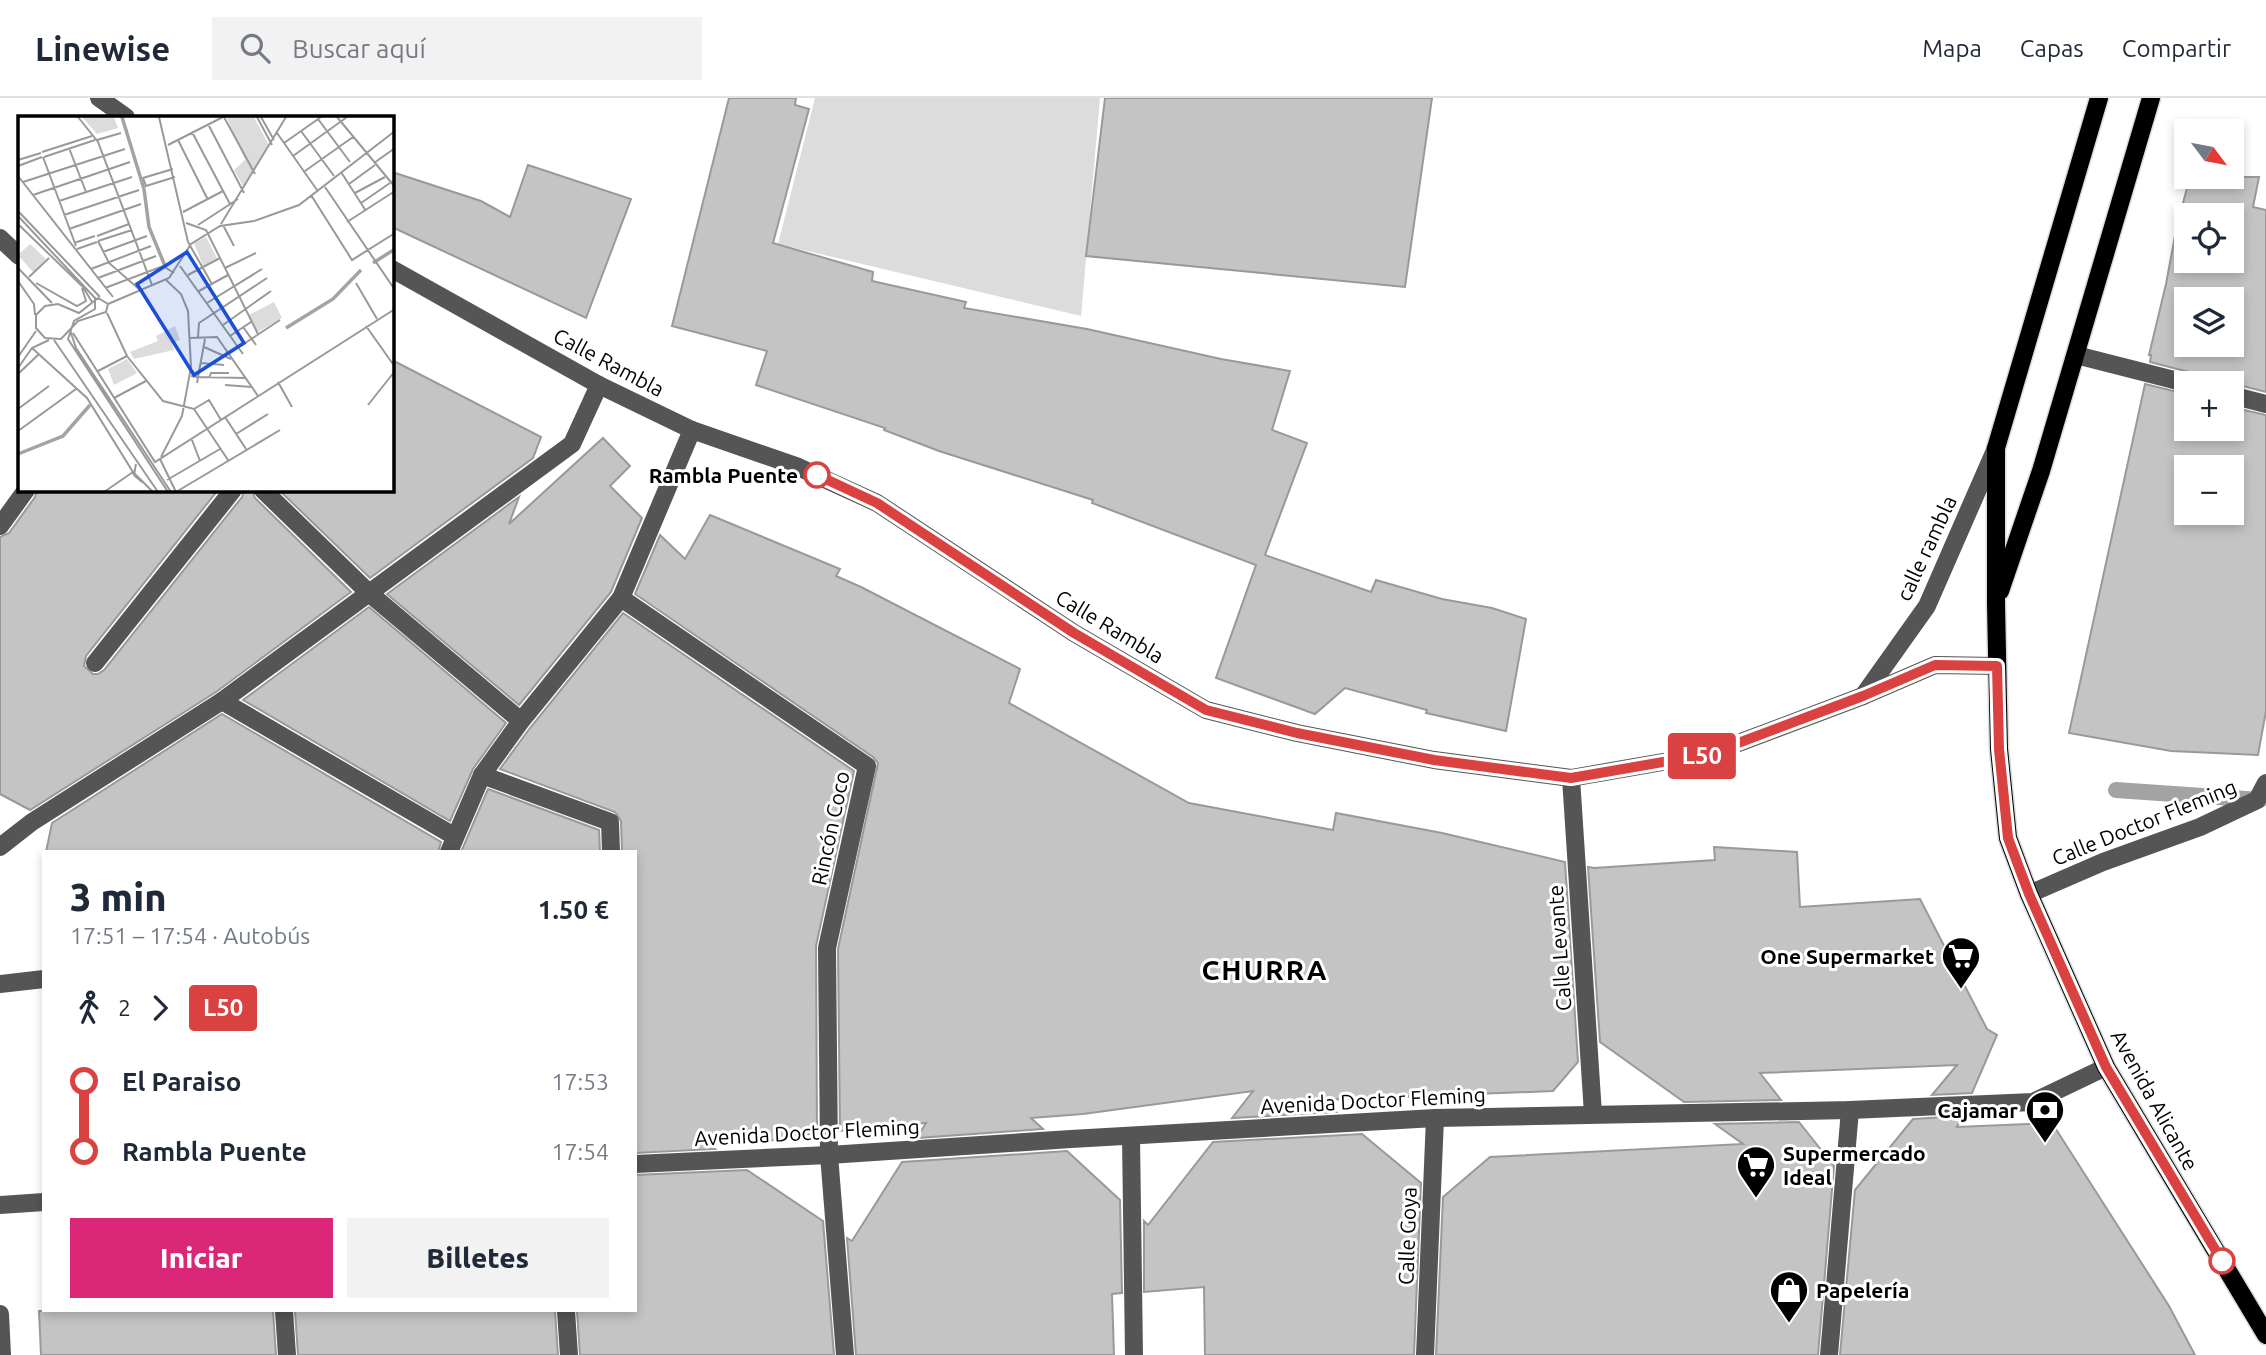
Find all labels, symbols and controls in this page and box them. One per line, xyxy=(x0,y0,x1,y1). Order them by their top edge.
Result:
search box xyxy=(212,17,702,80)
icon: search xyxy=(236,29,274,67)
text: Linewise xyxy=(35,30,170,67)
text: Buscar aquí xyxy=(292,34,426,63)
text: Mapa xyxy=(1922,35,1982,62)
text: Capas xyxy=(2020,35,2084,62)
text: Compartir xyxy=(2122,35,2231,62)
inset map xyxy=(18,116,394,492)
north arrow xyxy=(2174,119,2244,189)
map controls xyxy=(2174,119,2244,525)
button: locate xyxy=(2174,203,2244,273)
button: layers xyxy=(2174,287,2244,357)
street label: Calle Rambla xyxy=(550,323,668,401)
button: + xyxy=(2174,371,2244,441)
button: − xyxy=(2174,455,2244,525)
marker: Rambla Puente xyxy=(804,462,830,488)
place label: Rambla Puente xyxy=(649,463,798,487)
street label: calle rambla xyxy=(1891,492,1961,604)
street label: Calle Rambla xyxy=(1052,584,1168,668)
line badge: L50 xyxy=(1662,733,1742,779)
text: L50 xyxy=(1682,742,1722,769)
street label: Rincón Coco xyxy=(806,769,854,887)
street label: Calle Doctor Fleming xyxy=(2048,774,2240,870)
text: 3 min xyxy=(70,876,167,918)
street label: Calle Levante xyxy=(1543,884,1575,1012)
text: 1.50 € xyxy=(538,895,609,924)
text: 17:51 – 17:54 · Autobús xyxy=(70,923,310,948)
supermarket icon: One Supermarket xyxy=(1940,935,1982,990)
place label: One Supermarket xyxy=(1760,944,1934,968)
district label: CHURRA xyxy=(1201,954,1329,985)
icon: walk xyxy=(70,989,108,1027)
icon: forward xyxy=(141,989,179,1027)
text: L50 xyxy=(203,994,243,1021)
text: 2 xyxy=(118,995,131,1020)
street label: Avenida Alicante xyxy=(2107,1026,2203,1174)
text: El Paraiso xyxy=(122,1067,241,1096)
text: 17:53 xyxy=(551,1069,609,1094)
street label: Avenida Doctor Fleming xyxy=(1260,1082,1486,1118)
bank icon: Cajamar xyxy=(2024,1089,2066,1144)
place label: Cajamar xyxy=(1937,1098,2018,1122)
street label: Avenida Doctor Fleming xyxy=(694,1114,920,1150)
text: Rambla Puente xyxy=(122,1137,307,1166)
text: 17:54 xyxy=(551,1139,609,1164)
place label: Supermercado Ideal xyxy=(1783,1141,1926,1189)
supermarket icon: Supermercado Ideal xyxy=(1735,1144,1777,1199)
street label: Calle Goya xyxy=(1393,1187,1421,1285)
button: Iniciar xyxy=(70,1218,333,1298)
button: Billetes xyxy=(347,1218,609,1298)
unlabelled marker xyxy=(2209,1248,2235,1274)
shop icon: Papelería xyxy=(1768,1269,1810,1324)
place label: Papelería xyxy=(1816,1278,1909,1302)

